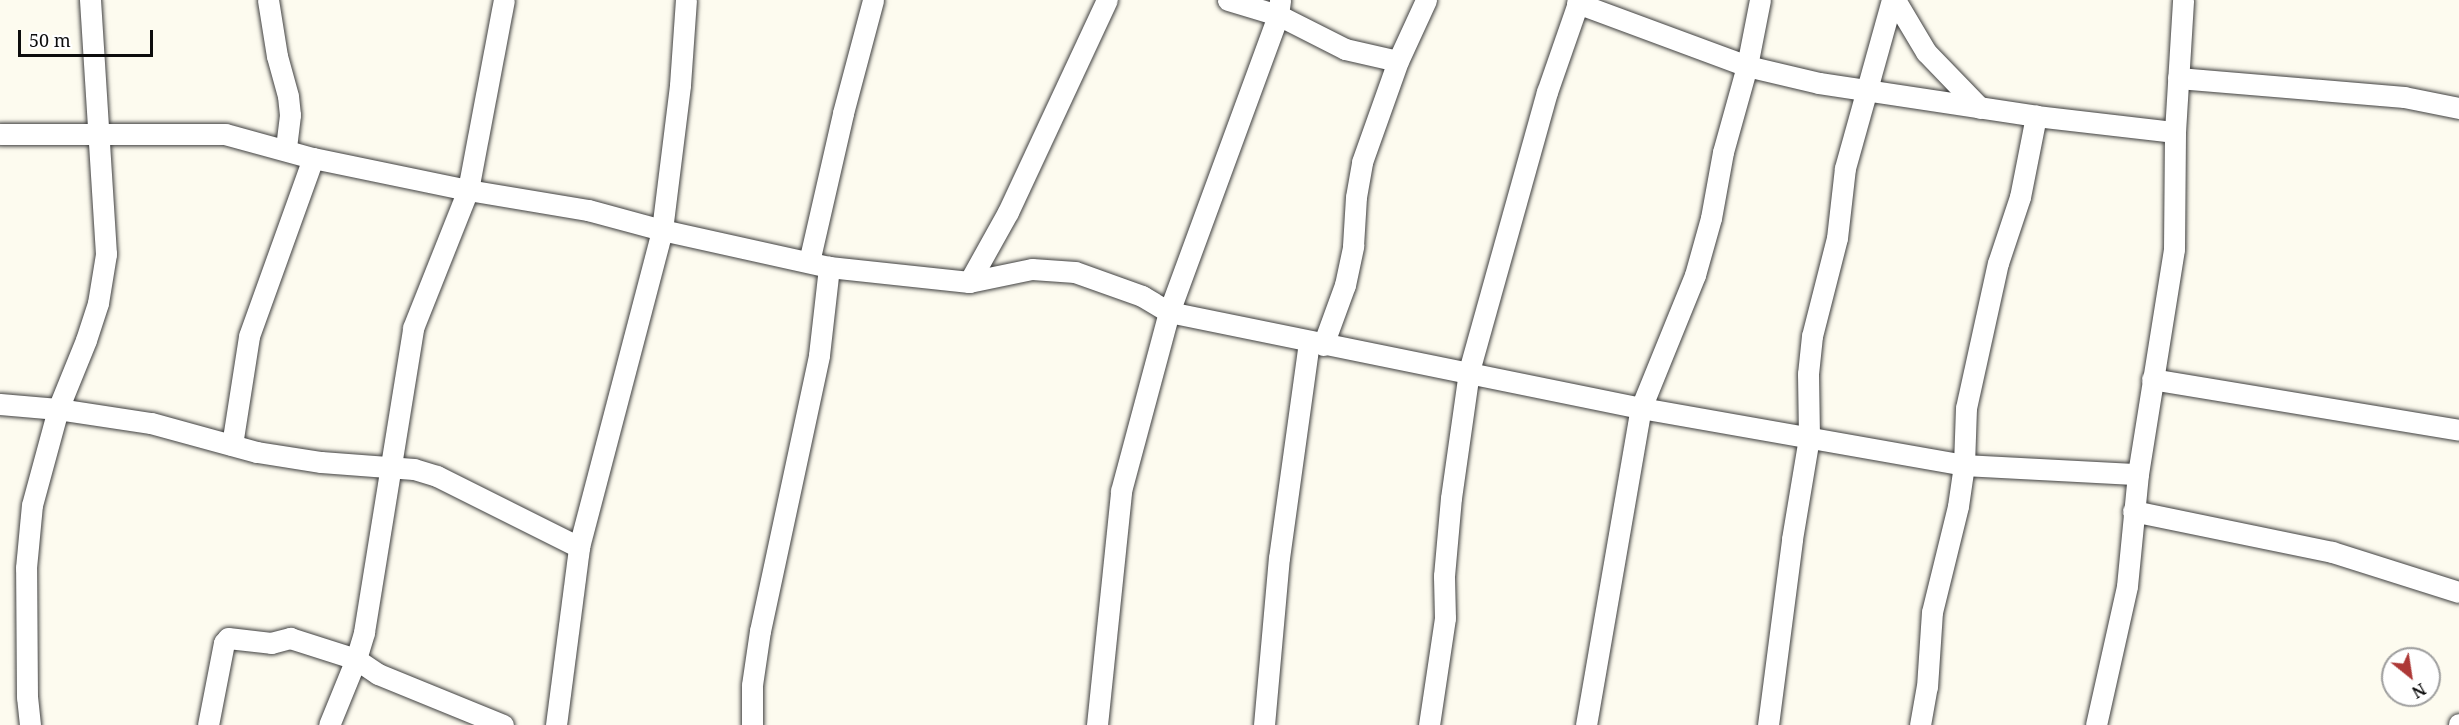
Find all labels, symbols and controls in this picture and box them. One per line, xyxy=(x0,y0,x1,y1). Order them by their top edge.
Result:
scale bar xyxy=(21,18,156,56)
text: 50 m xyxy=(29,28,71,52)
north arrow xyxy=(2381,647,2441,707)
text: N xyxy=(2408,678,2430,704)

